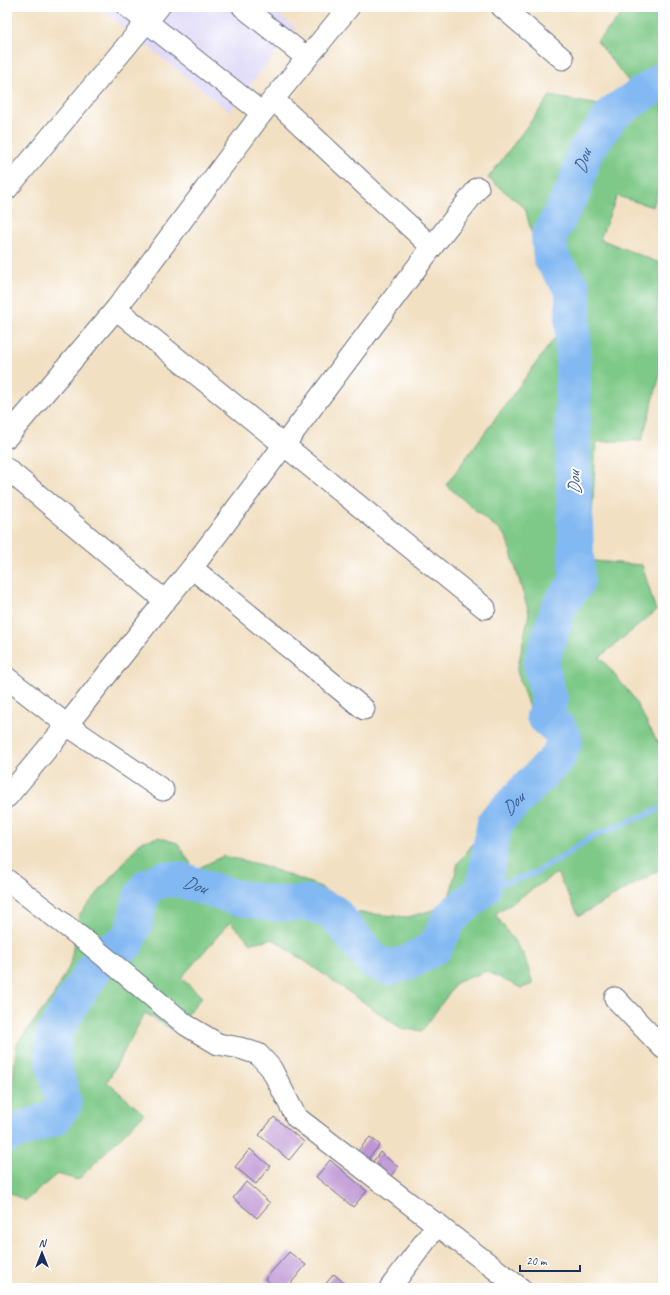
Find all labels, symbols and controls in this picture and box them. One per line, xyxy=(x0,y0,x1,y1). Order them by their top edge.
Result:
water label: Dou xyxy=(569,144,597,176)
water label: Dou xyxy=(562,467,585,495)
water label: Dou xyxy=(497,785,531,820)
water label: Dou xyxy=(180,870,213,900)
north arrow xyxy=(22,1233,62,1273)
text: N xyxy=(39,1236,48,1250)
scale bar xyxy=(520,1247,580,1273)
text: 20 m xyxy=(526,1253,548,1269)

